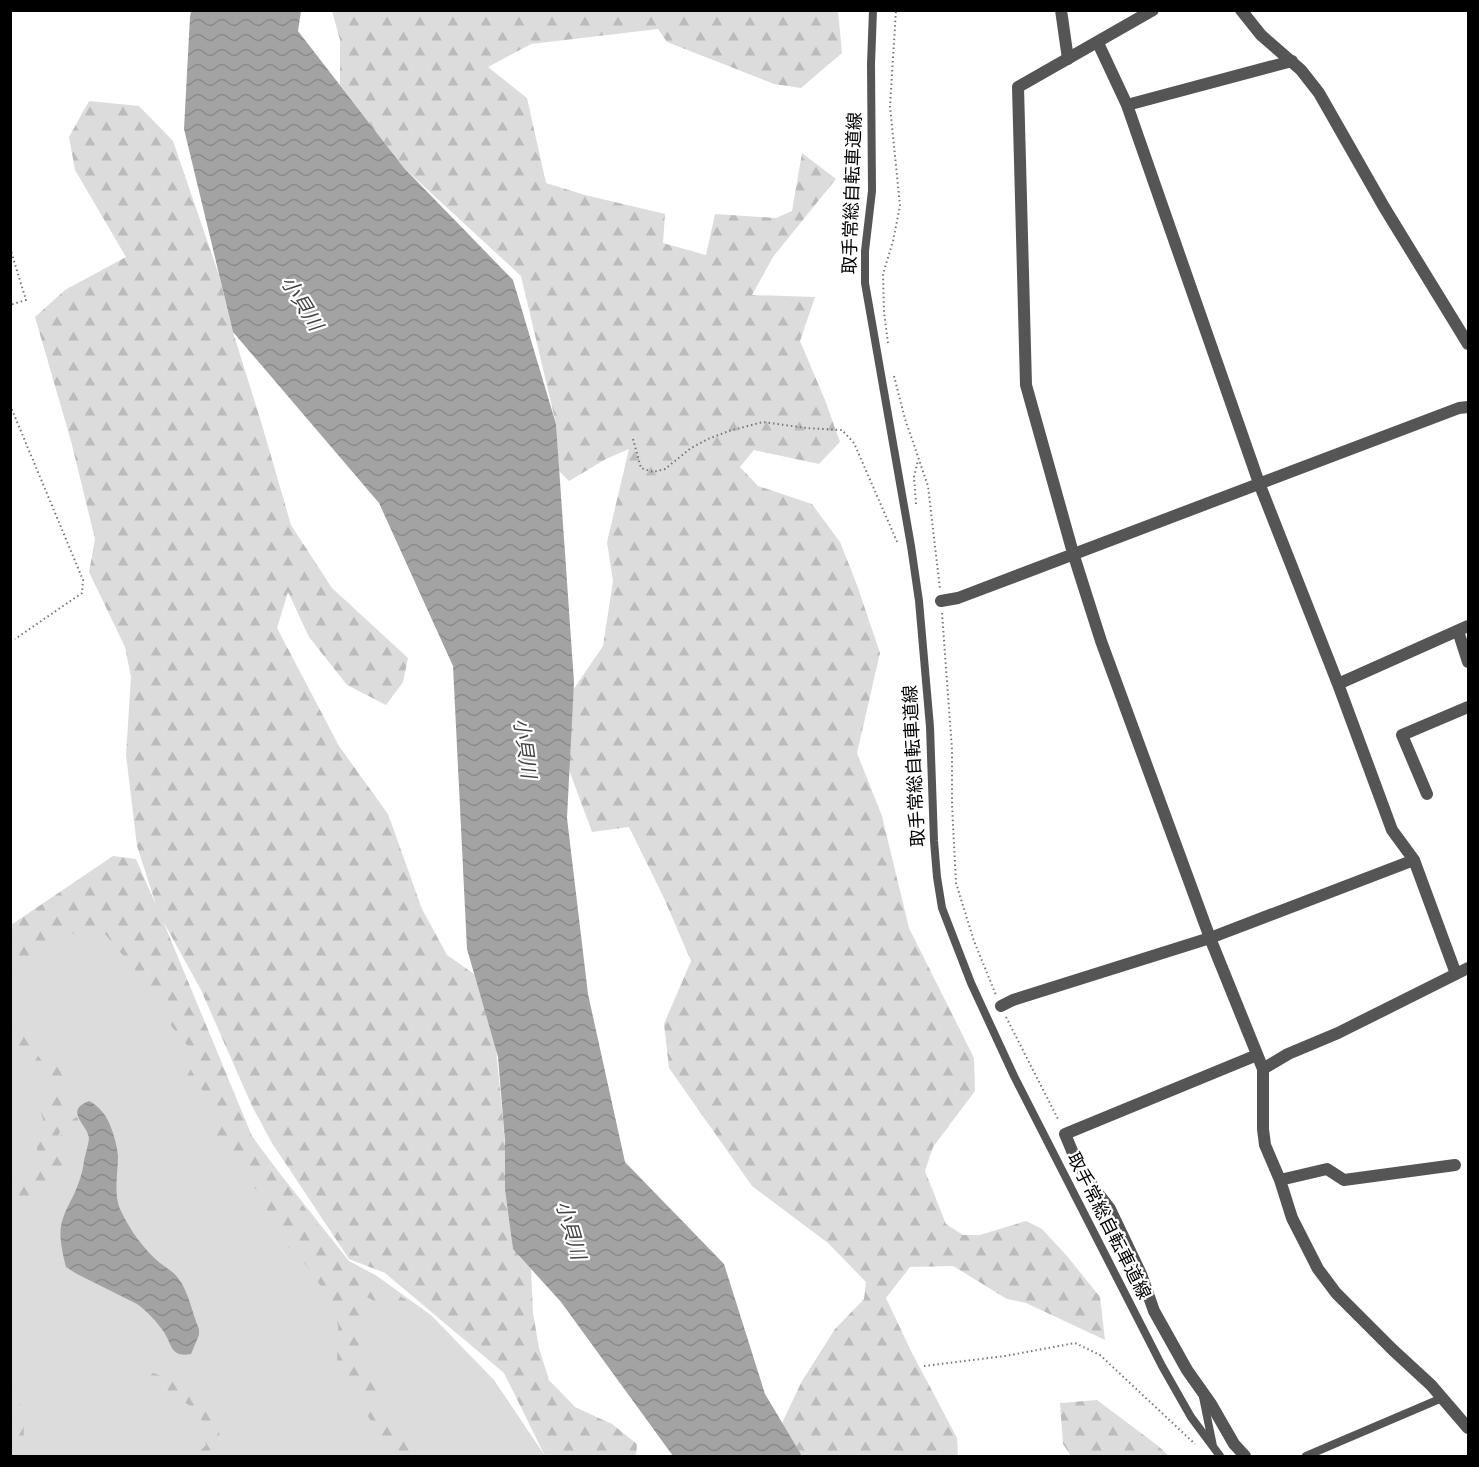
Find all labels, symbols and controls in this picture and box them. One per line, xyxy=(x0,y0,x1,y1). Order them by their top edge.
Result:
street label: 取手常総自転車道線 xyxy=(837,112,866,274)
water label: 小貝川 xyxy=(275,271,330,337)
street label: 取手常総自転車道線 xyxy=(898,685,929,848)
water label: 小貝川 xyxy=(508,716,542,781)
street label: 取手常総自転車道線 xyxy=(1062,1148,1156,1303)
water label: 小貝川 xyxy=(550,1198,592,1264)

